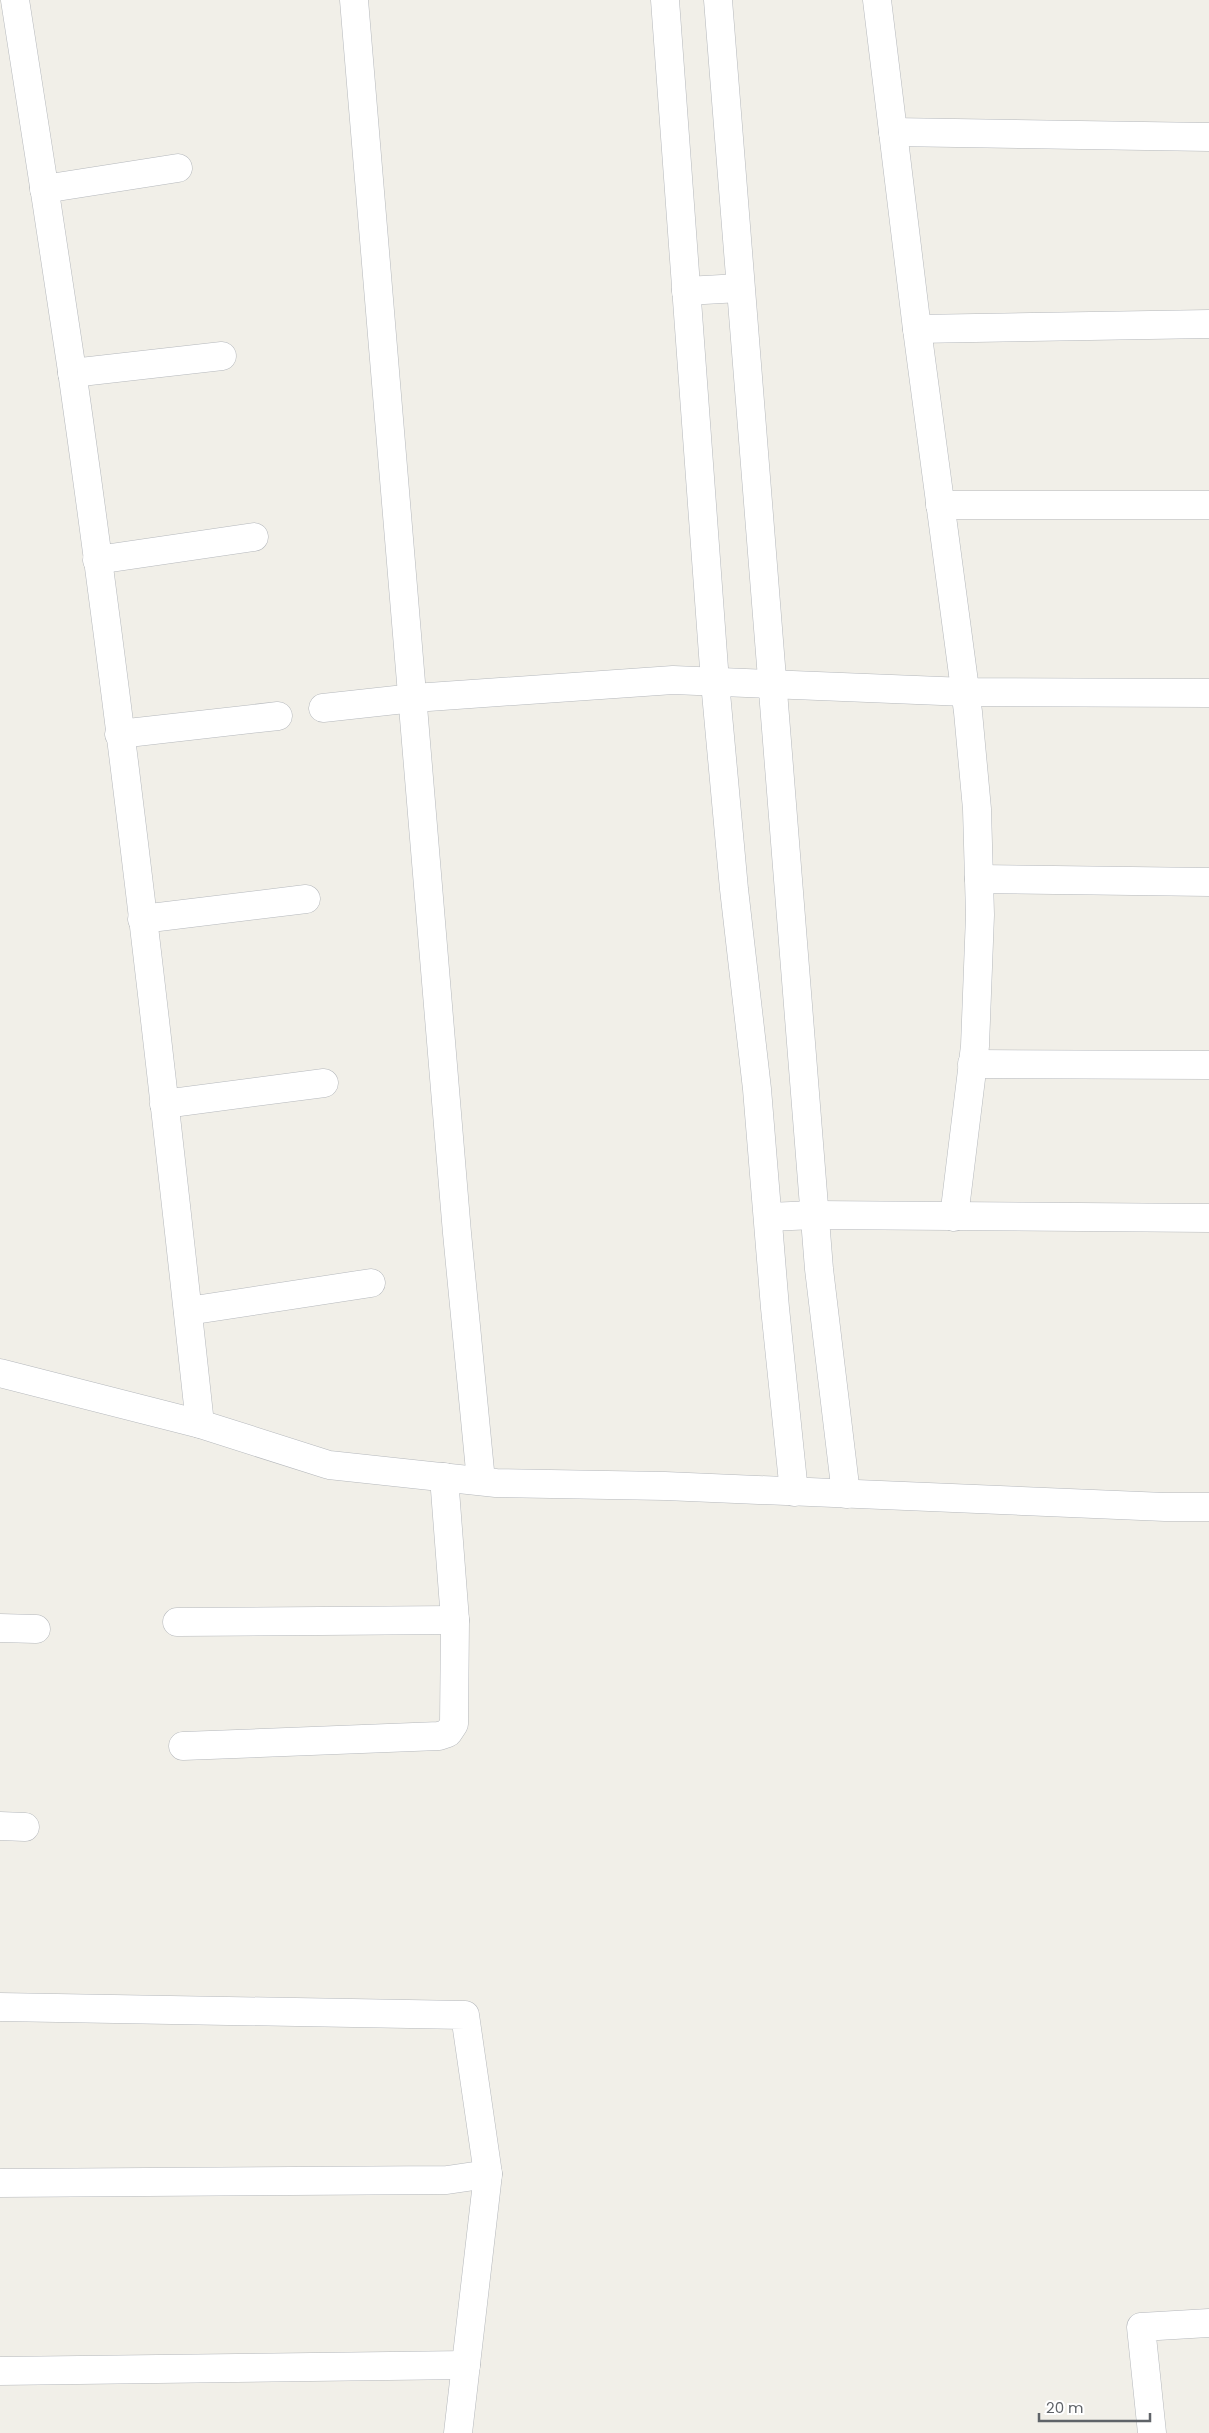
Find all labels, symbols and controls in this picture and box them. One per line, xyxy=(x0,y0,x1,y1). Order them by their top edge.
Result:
scale bar xyxy=(1039,2390,1150,2422)
text: 20 m xyxy=(1046,2397,1084,2418)

